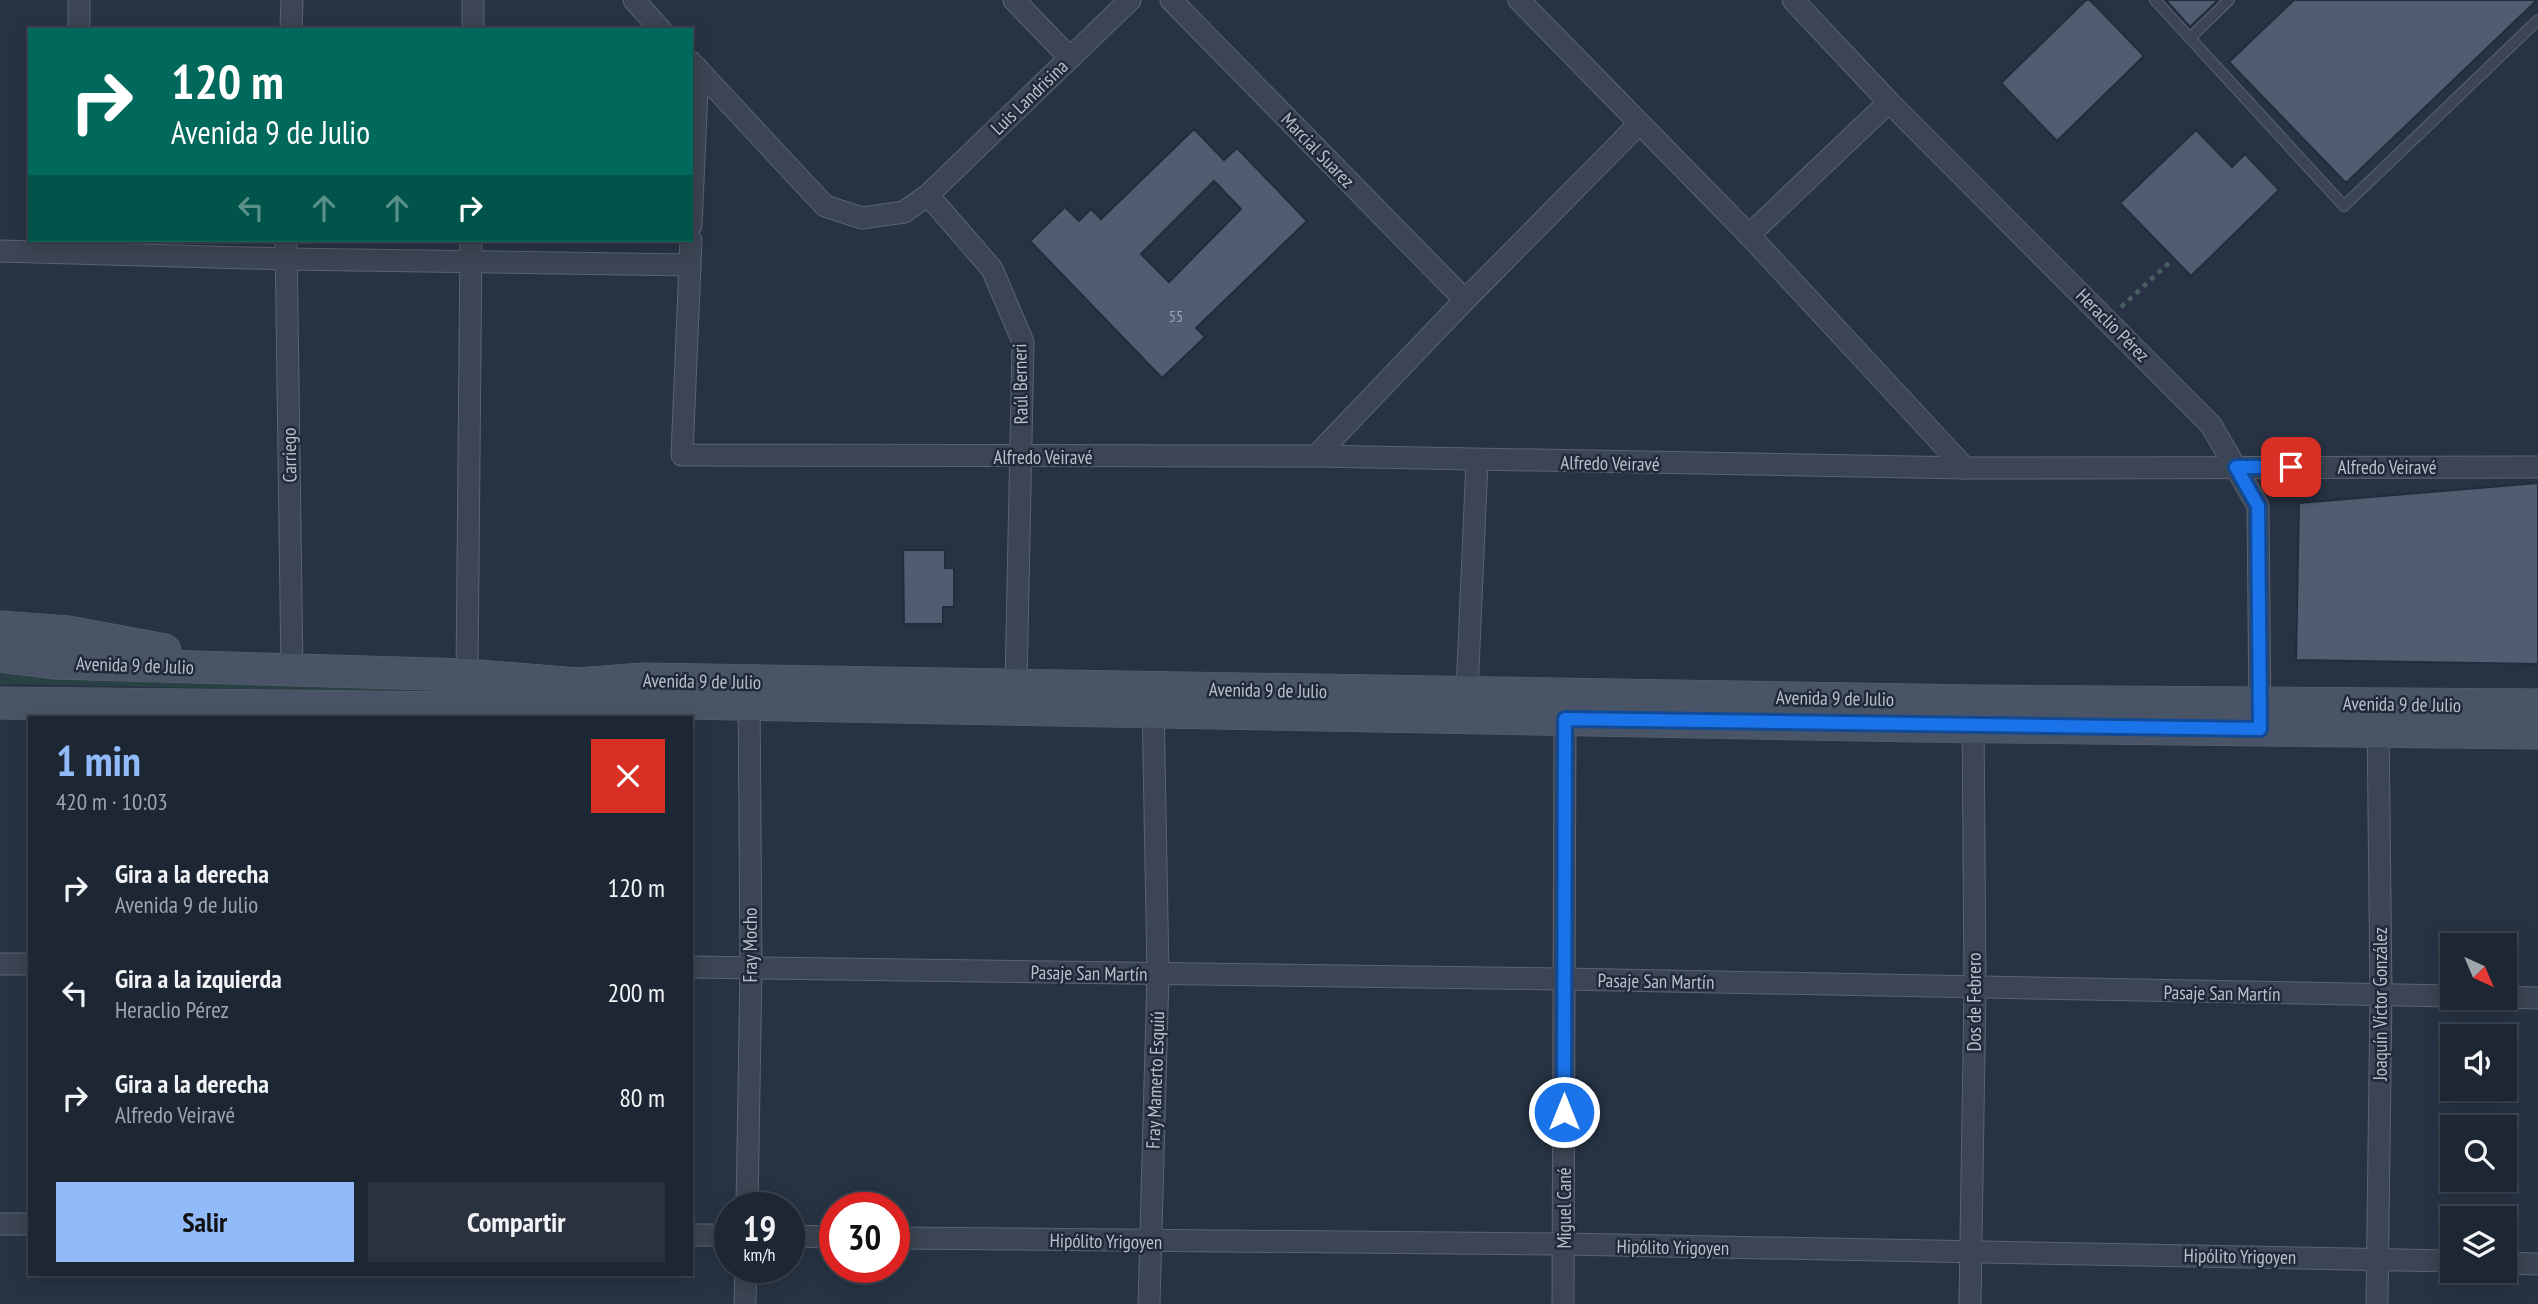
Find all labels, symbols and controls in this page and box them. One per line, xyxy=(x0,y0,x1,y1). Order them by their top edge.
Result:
text: 120 m xyxy=(171,49,284,113)
street label: Luis Landrisina xyxy=(985,54,1073,140)
icon: right xyxy=(56,56,147,147)
street label: Marcial Suarez xyxy=(1276,107,1360,193)
text: Avenida 9 de Julio xyxy=(171,111,370,153)
icon: left xyxy=(232,189,270,227)
icon: ahead xyxy=(305,189,343,227)
icon: ahead xyxy=(378,189,416,227)
icon: right xyxy=(451,189,489,227)
street label: Heraclio Pérez xyxy=(2071,283,2155,367)
house number: 55 xyxy=(1169,306,1183,326)
street label: Raúl Berneri xyxy=(1007,343,1033,425)
street label: Carriego xyxy=(277,427,301,483)
pin xyxy=(2261,437,2321,497)
street label: Alfredo Veiravé xyxy=(993,445,1093,469)
icon: arrive xyxy=(2272,448,2310,486)
street label: Alfredo Veiravé xyxy=(1560,450,1660,476)
street label: Alfredo Veiravé xyxy=(2337,455,2437,479)
street label: Avenida 9 de Julio xyxy=(76,651,194,679)
street label: Avenida 9 de Julio xyxy=(643,668,761,694)
street label: Avenida 9 de Julio xyxy=(1209,677,1327,703)
street label: Avenida 9 de Julio xyxy=(1776,685,1894,711)
street label: Avenida 9 de Julio xyxy=(2343,691,2461,717)
text: 1 min xyxy=(56,733,141,788)
button: close xyxy=(591,739,665,813)
text: 420 m · 10:03 xyxy=(56,787,168,816)
text: Gira a la derecha xyxy=(115,857,269,890)
icon: right xyxy=(56,869,94,907)
text: 120 m xyxy=(607,871,665,904)
text: Avenida 9 de Julio xyxy=(115,890,258,919)
street label: Fray Mocho xyxy=(738,908,762,982)
street label: Joaquín Víctor González xyxy=(2368,927,2392,1082)
north arrow xyxy=(2440,933,2516,1010)
map controls xyxy=(2440,933,2517,1283)
street label: Dos de Febrero xyxy=(1962,952,1986,1052)
street label: Pasaje San Martín xyxy=(1030,960,1148,986)
text: Gira a la izquierda xyxy=(115,962,282,995)
street label: Pasaje San Martín xyxy=(1597,968,1715,994)
icon: left xyxy=(56,974,94,1012)
text: 200 m xyxy=(607,976,665,1009)
street label: Pasaje San Martín xyxy=(2163,980,2281,1006)
text: Heraclio Pérez xyxy=(115,995,229,1024)
street label: Fray Mamerto Esquiú xyxy=(1141,1011,1169,1149)
button: sound xyxy=(2440,1024,2517,1101)
text: Gira a la derecha xyxy=(115,1067,269,1100)
position arrow xyxy=(1527,1075,1601,1149)
icon: right xyxy=(56,1079,94,1117)
text: 80 m xyxy=(619,1081,665,1114)
text: Alfredo Veiravé xyxy=(115,1100,235,1129)
button: search xyxy=(2440,1115,2517,1192)
street label: Miguel Cané xyxy=(1552,1167,1576,1249)
button: Salir xyxy=(56,1182,354,1262)
button: Compartir xyxy=(368,1182,665,1262)
speed limit sign: 30 xyxy=(819,1192,910,1283)
text: 19 xyxy=(743,1205,776,1251)
button: layers xyxy=(2440,1206,2517,1283)
street label: Hipólito Yrigoyen xyxy=(1049,1228,1163,1254)
street label: Hipólito Yrigoyen xyxy=(1616,1234,1730,1260)
text: km/h xyxy=(744,1243,775,1266)
street label: Hipólito Yrigoyen xyxy=(2183,1243,2297,1269)

